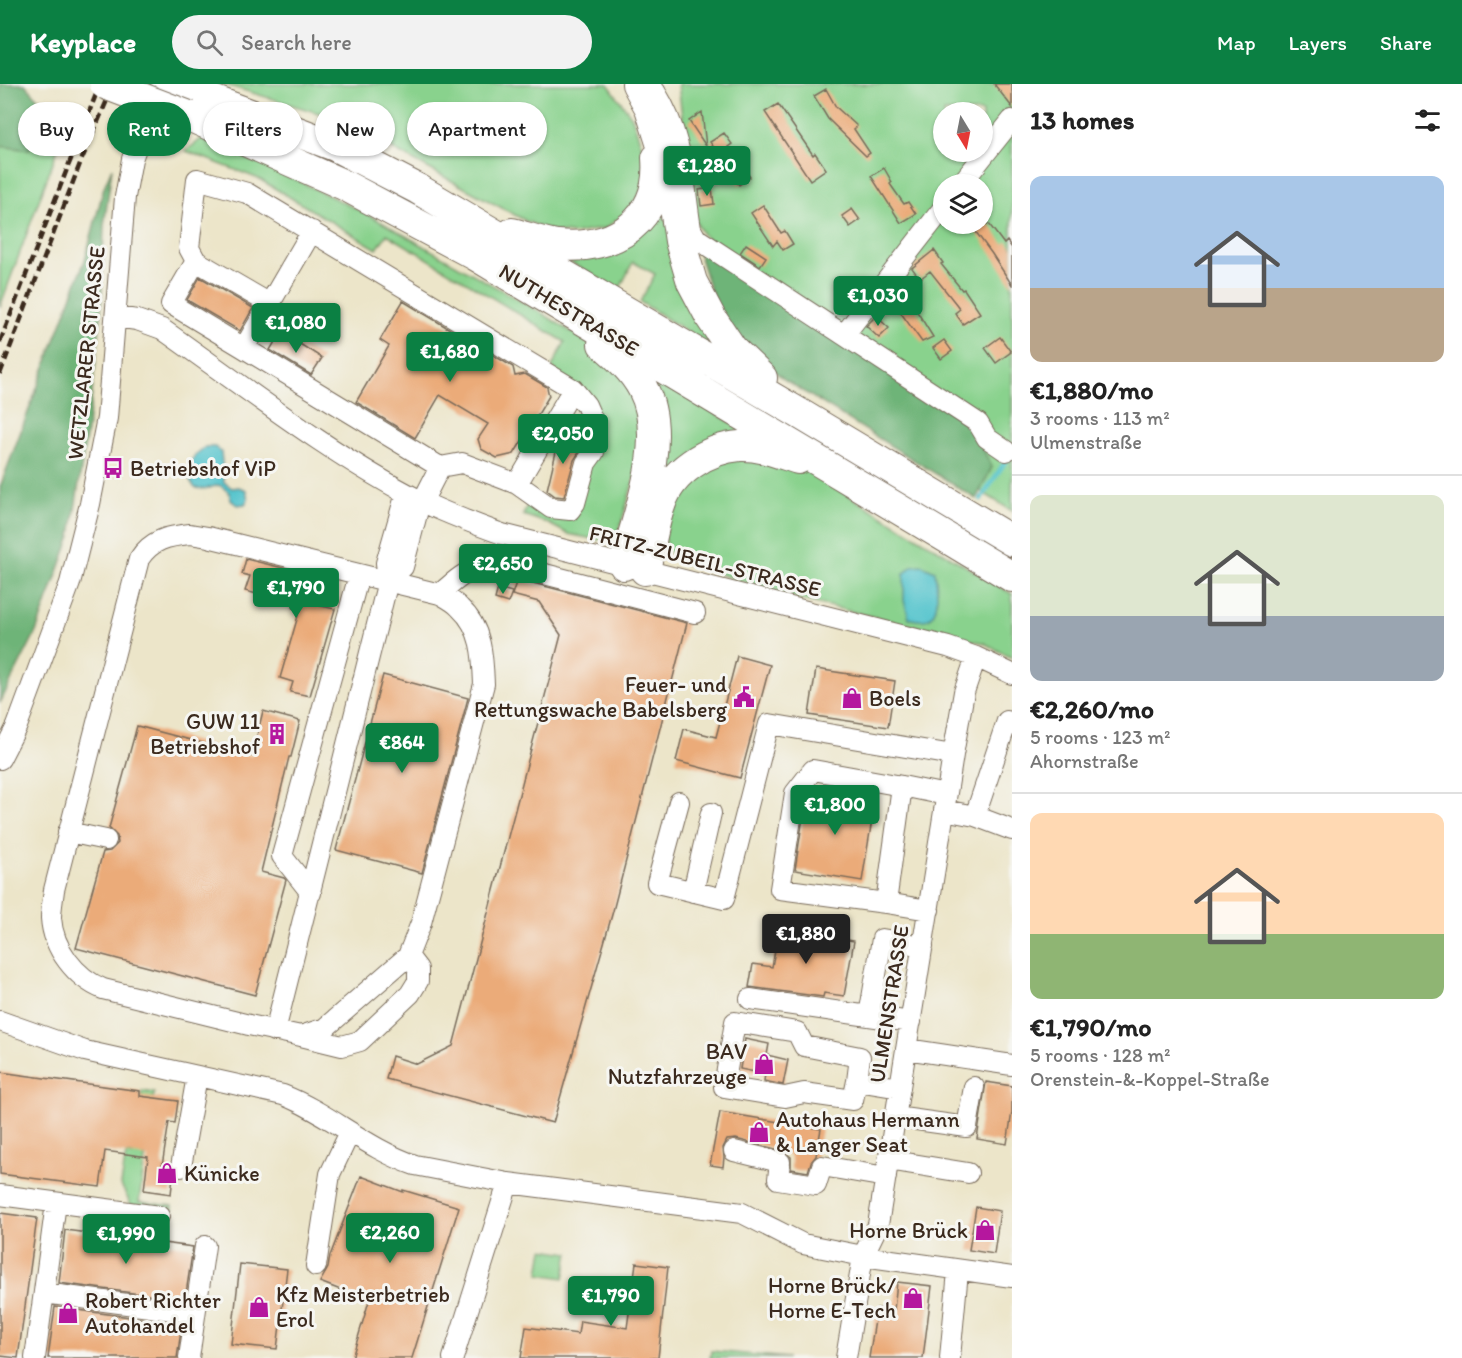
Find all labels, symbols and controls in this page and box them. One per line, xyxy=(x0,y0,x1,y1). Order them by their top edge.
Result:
search box xyxy=(172,15,592,69)
text: Keyplace xyxy=(30,25,136,59)
icon: search xyxy=(193,26,226,59)
text: Search here xyxy=(241,29,352,56)
text: Map xyxy=(1217,30,1256,55)
text: Layers xyxy=(1289,30,1347,55)
text: Share xyxy=(1380,30,1432,55)
chip: Buy xyxy=(18,102,95,156)
chip: Rent xyxy=(107,102,191,156)
chip: Filters xyxy=(203,102,303,156)
chip: New xyxy=(315,102,395,156)
chip: Apartment xyxy=(407,102,547,156)
north arrow xyxy=(933,102,993,162)
map controls xyxy=(933,102,993,234)
text: 13 homes xyxy=(1030,104,1134,136)
icon: filters xyxy=(1411,104,1444,137)
pin: €1,280 xyxy=(658,146,756,197)
text: €1,280 xyxy=(677,153,737,177)
button: layers xyxy=(933,174,993,234)
icon: home xyxy=(1183,215,1291,323)
street label: WETZLARER STRASSE xyxy=(61,245,111,461)
street label: NUTHESTRASSE xyxy=(494,258,644,362)
pin: €1,030 xyxy=(829,276,927,327)
text: €1,030 xyxy=(848,283,908,307)
pin: €1,080 xyxy=(247,303,345,354)
text: €1,080 xyxy=(265,310,327,334)
pin: €1,680 xyxy=(401,332,499,383)
text: €1,680 xyxy=(420,339,480,363)
text: €1,880/mo xyxy=(1030,374,1154,406)
text: 3 rooms · 113 m² xyxy=(1030,406,1170,430)
pin: €2,050 xyxy=(514,414,612,465)
text: €2,050 xyxy=(532,421,594,445)
text: Ulmenstraße xyxy=(1030,430,1142,454)
place label: Betriebshof ViP xyxy=(130,455,276,482)
bus stop icon: Betriebshof ViP xyxy=(101,456,125,480)
street label: FRITZ-ZUBEIL-STRASSE xyxy=(586,519,824,603)
icon: home xyxy=(1183,534,1291,642)
pin: €2,650 xyxy=(454,544,552,595)
text: €2,650 xyxy=(473,551,533,575)
pin: €1,790 xyxy=(247,568,345,619)
text: €1,790 xyxy=(267,575,325,599)
place label: Feuer- und Rettungswache Babelsberg xyxy=(474,671,728,723)
public building icon: Feuer- und Rettungswache Babelsberg xyxy=(732,685,756,709)
place label: Boels xyxy=(869,685,921,712)
shop icon: Boels xyxy=(840,686,864,710)
text: €2,260/mo xyxy=(1030,693,1154,725)
place label: GUW 11 Betriebshof xyxy=(150,708,261,760)
building icon: GUW 11 Betriebshof xyxy=(265,722,289,746)
pin: €864 xyxy=(366,723,438,774)
text: 5 rooms · 123 m² xyxy=(1030,725,1171,749)
text: €864 xyxy=(380,730,424,754)
text: Ahornstraße xyxy=(1030,749,1139,773)
pin: €1,800 xyxy=(786,785,884,836)
text: €1,800 xyxy=(804,792,866,816)
icon: home xyxy=(1183,852,1291,960)
pin: €1,880 xyxy=(757,914,855,965)
text: €1,880 xyxy=(776,921,836,945)
street label: ULMENSTRASSE xyxy=(863,923,915,1085)
text: €1,790/mo xyxy=(1030,1011,1152,1043)
place label: BAV Nutzfahrzeuge xyxy=(608,1038,747,1090)
text: 5 rooms · 128 m² xyxy=(1030,1043,1171,1067)
shop icon: BAV Nutzfahrzeuge xyxy=(752,1052,776,1076)
text: Orenstein-&-Koppel-Straße xyxy=(1030,1067,1269,1091)
place label: Autohaus Hermann & Langer Seat xyxy=(776,1106,960,1158)
shop icon: Autohaus Hermann & Langer Seat xyxy=(747,1120,771,1144)
place label: Künicke xyxy=(184,1160,260,1187)
shop icon: Künicke xyxy=(155,1161,179,1185)
pin: €2,260 xyxy=(341,1213,439,1264)
pin: €1,990 xyxy=(77,1214,175,1265)
place label: Horne Brück xyxy=(849,1217,968,1244)
shop icon: Horne Brück xyxy=(973,1218,997,1242)
text: €2,260 xyxy=(360,1220,420,1244)
text: €1,990 xyxy=(97,1221,155,1245)
place label: Horne Brück/ Horne E-Tech xyxy=(768,1272,897,1324)
pin: €1,790 xyxy=(562,1276,660,1327)
place label: Kfz Meisterbetrieb Erol xyxy=(276,1281,450,1333)
text: €1,790 xyxy=(582,1283,640,1307)
shop icon: Horne Brück/ Horne E-Tech xyxy=(901,1286,925,1310)
place label: Robert Richter Autohandel xyxy=(85,1287,221,1339)
shop icon: Kfz Meisterbetrieb Erol xyxy=(247,1295,271,1319)
shop icon: Robert Richter Autohandel xyxy=(56,1301,80,1325)

